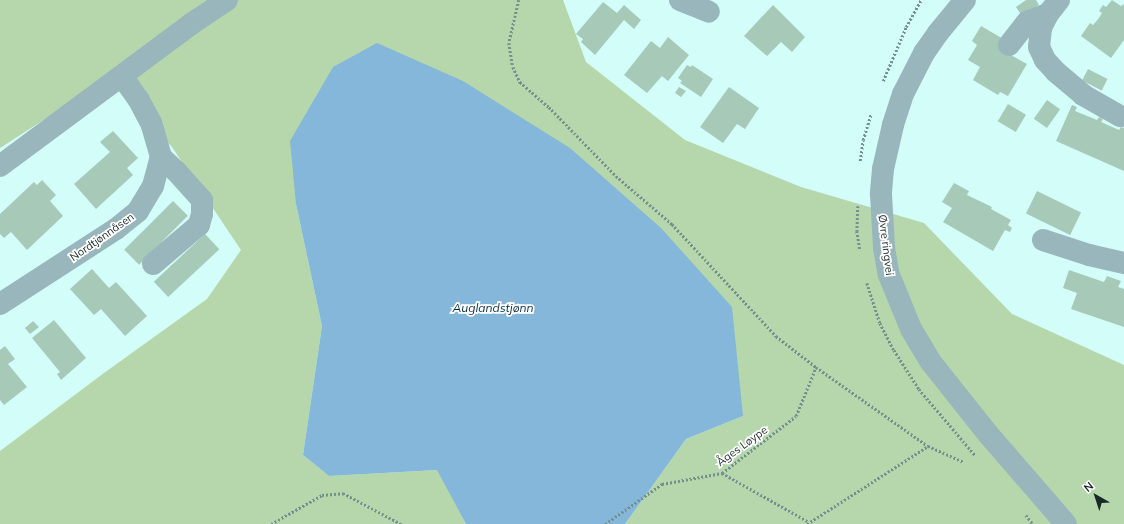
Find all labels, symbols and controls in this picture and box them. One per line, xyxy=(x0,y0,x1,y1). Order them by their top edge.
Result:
street label: Nordtjønnåsen xyxy=(67,210,137,264)
street label: Øvre ringvei xyxy=(876,214,896,276)
water label: Auglandstjønn xyxy=(452,301,534,315)
street label: Åges Løype xyxy=(714,423,770,469)
north arrow xyxy=(1076,476,1116,516)
text: N xyxy=(1081,479,1096,495)

